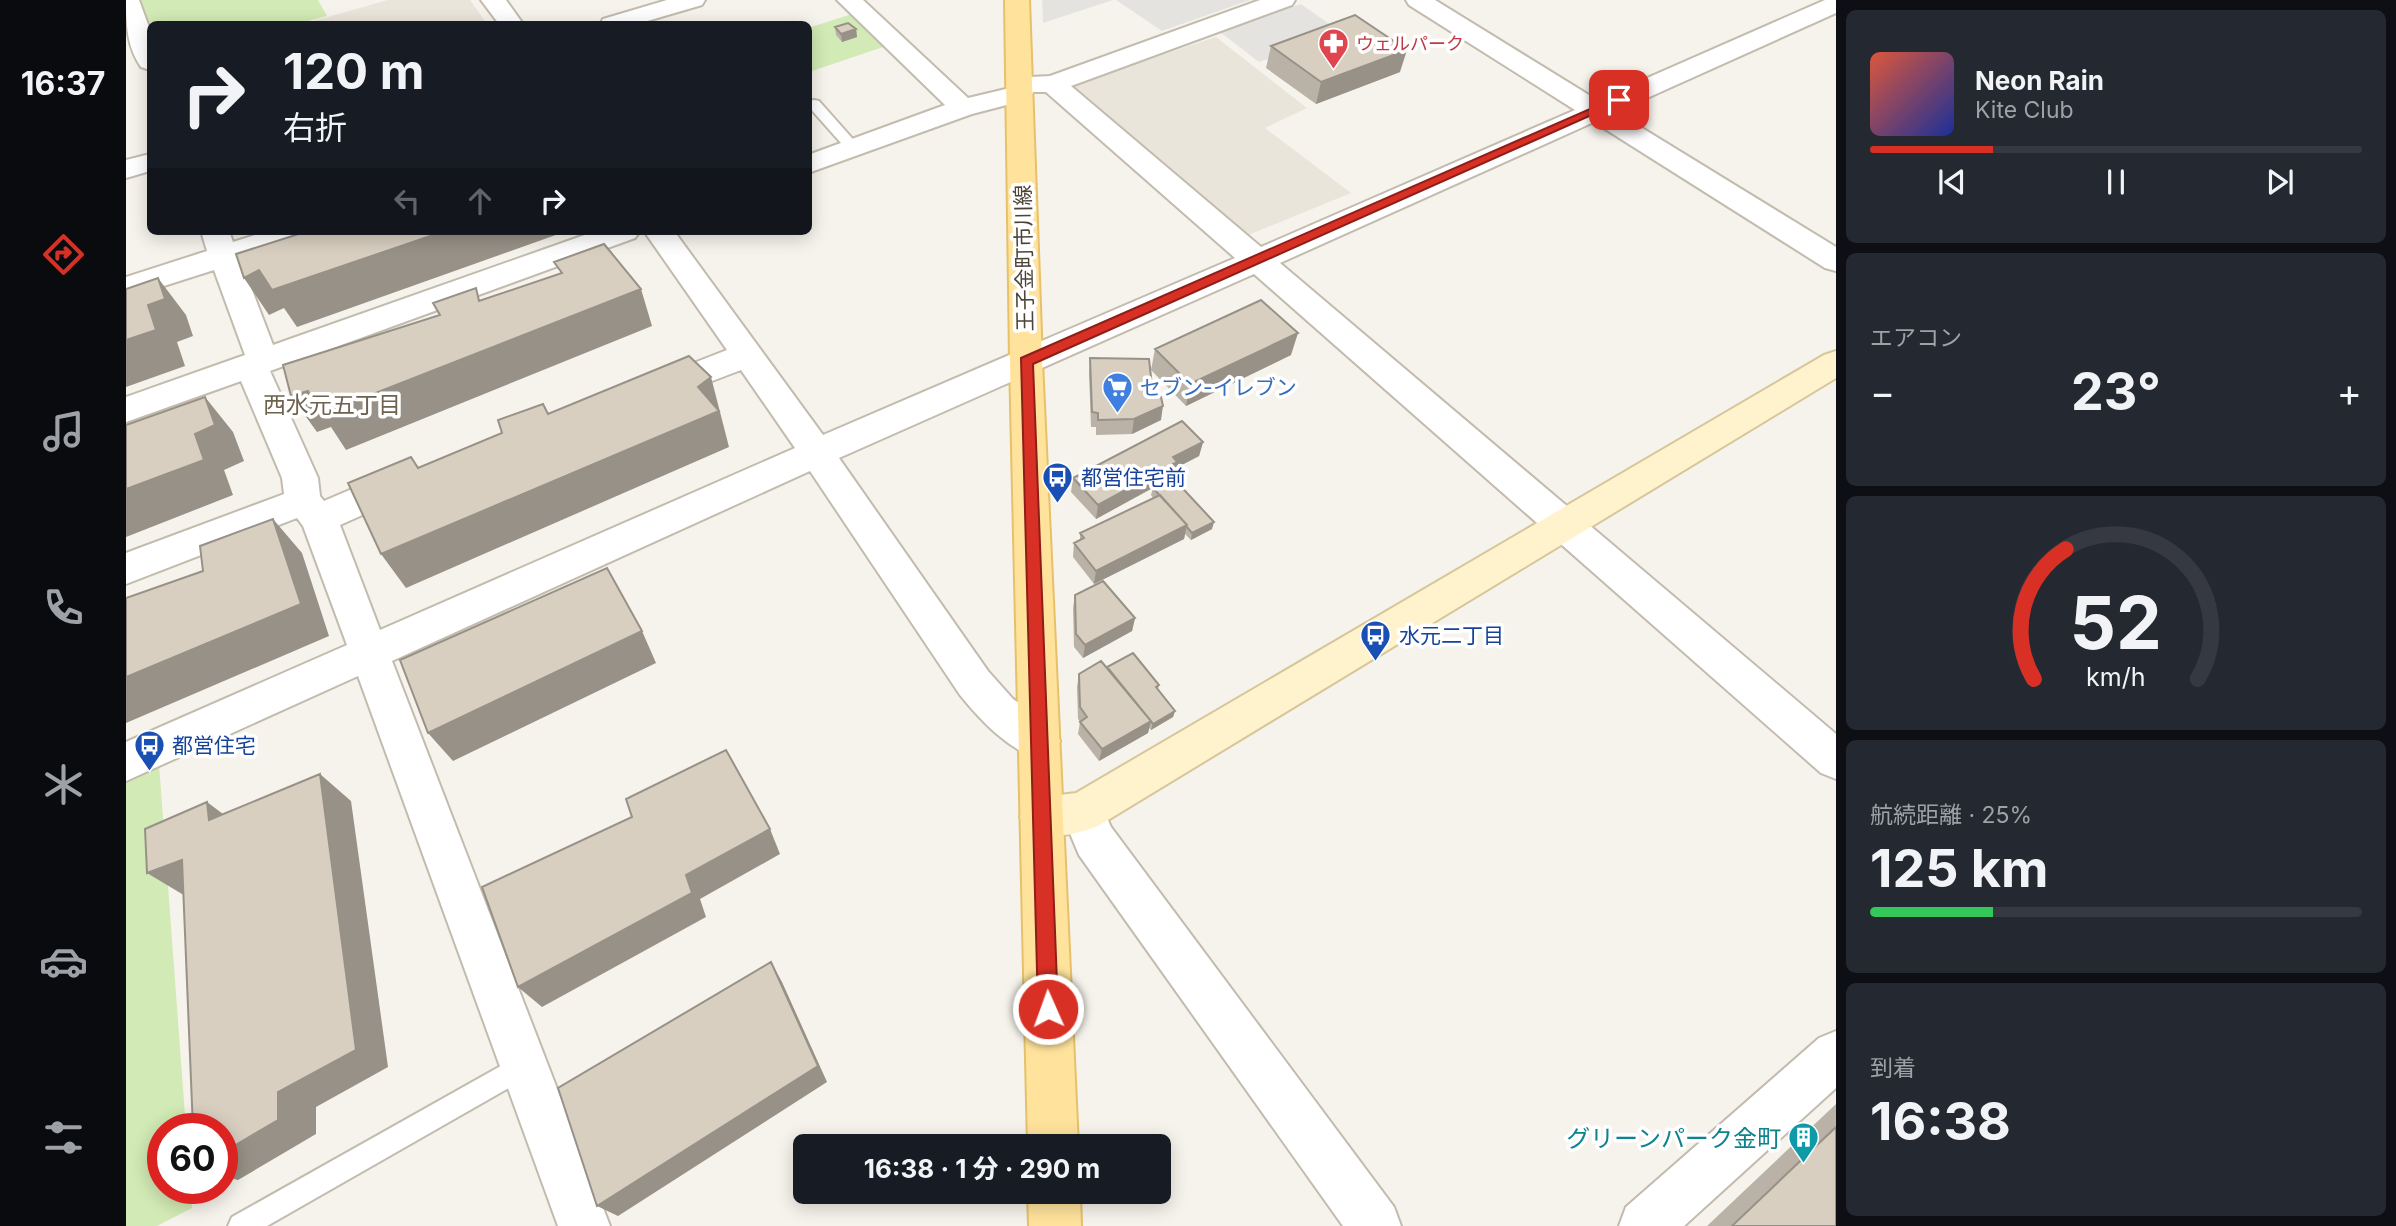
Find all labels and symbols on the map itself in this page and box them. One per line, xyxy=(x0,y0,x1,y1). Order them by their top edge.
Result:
pharmacy icon: ウェルパーク xyxy=(1316,26,1350,70)
place label: ウェルパーク xyxy=(1356,33,1464,54)
pin xyxy=(1589,70,1649,130)
street label: 王子金町市川線 xyxy=(1010,184,1038,332)
supermarket icon: セブン-イレブン xyxy=(1100,370,1134,414)
place label: セブン-イレブン xyxy=(1140,375,1297,400)
district label: 西水元五丁目 xyxy=(263,391,401,419)
bus stop icon: 都営住宅前 xyxy=(1041,460,1075,504)
place label: 都営住宅前 xyxy=(1081,465,1186,490)
bus stop icon: 水元二丁目 xyxy=(1359,618,1393,662)
place label: 水元二丁目 xyxy=(1399,623,1504,648)
bus stop icon: 都営住宅 xyxy=(132,728,166,772)
place label: 都営住宅 xyxy=(172,733,256,758)
position arrow xyxy=(1011,972,1085,1046)
speed limit sign: 60 xyxy=(147,1113,238,1204)
building icon: グリーンパーク金町 xyxy=(1787,1121,1821,1165)
place label: グリーンパーク金町 xyxy=(1566,1124,1781,1153)

